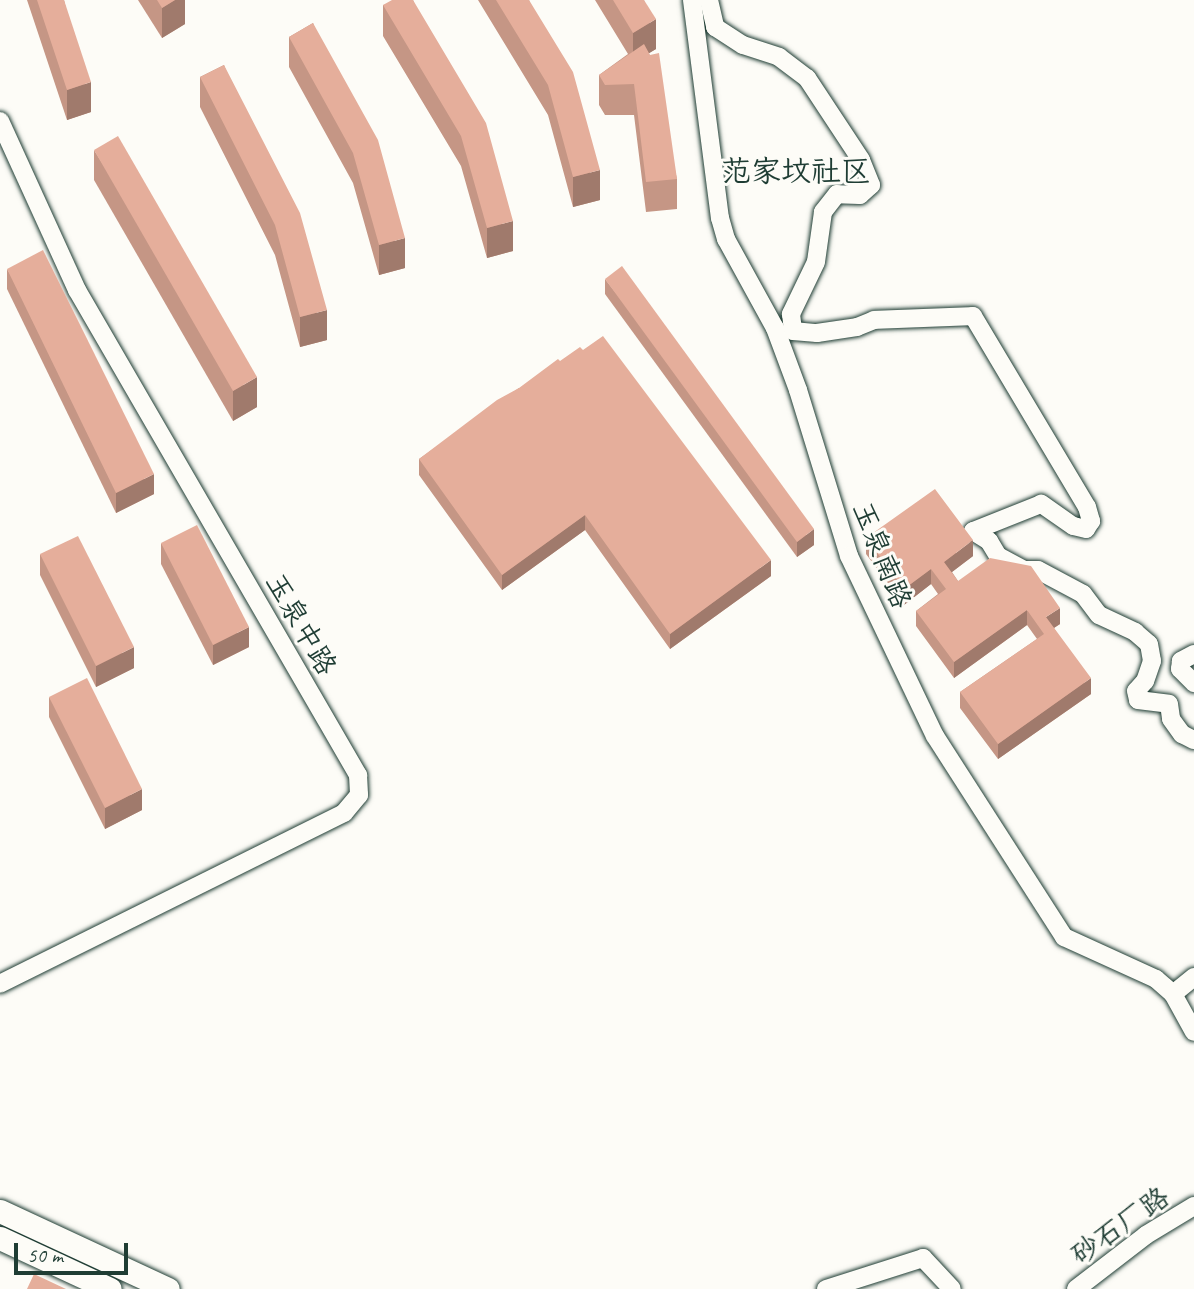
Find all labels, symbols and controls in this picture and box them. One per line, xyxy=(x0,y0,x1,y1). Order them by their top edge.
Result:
district label: 范家坟社区 xyxy=(721,153,871,189)
street label: 玉泉南路 xyxy=(845,497,919,613)
street label: 玉泉中路 xyxy=(258,567,344,681)
street label: 砂石厂路 xyxy=(1064,1180,1176,1272)
scale bar xyxy=(18,1230,131,1274)
text: 50 m xyxy=(27,1242,63,1268)

